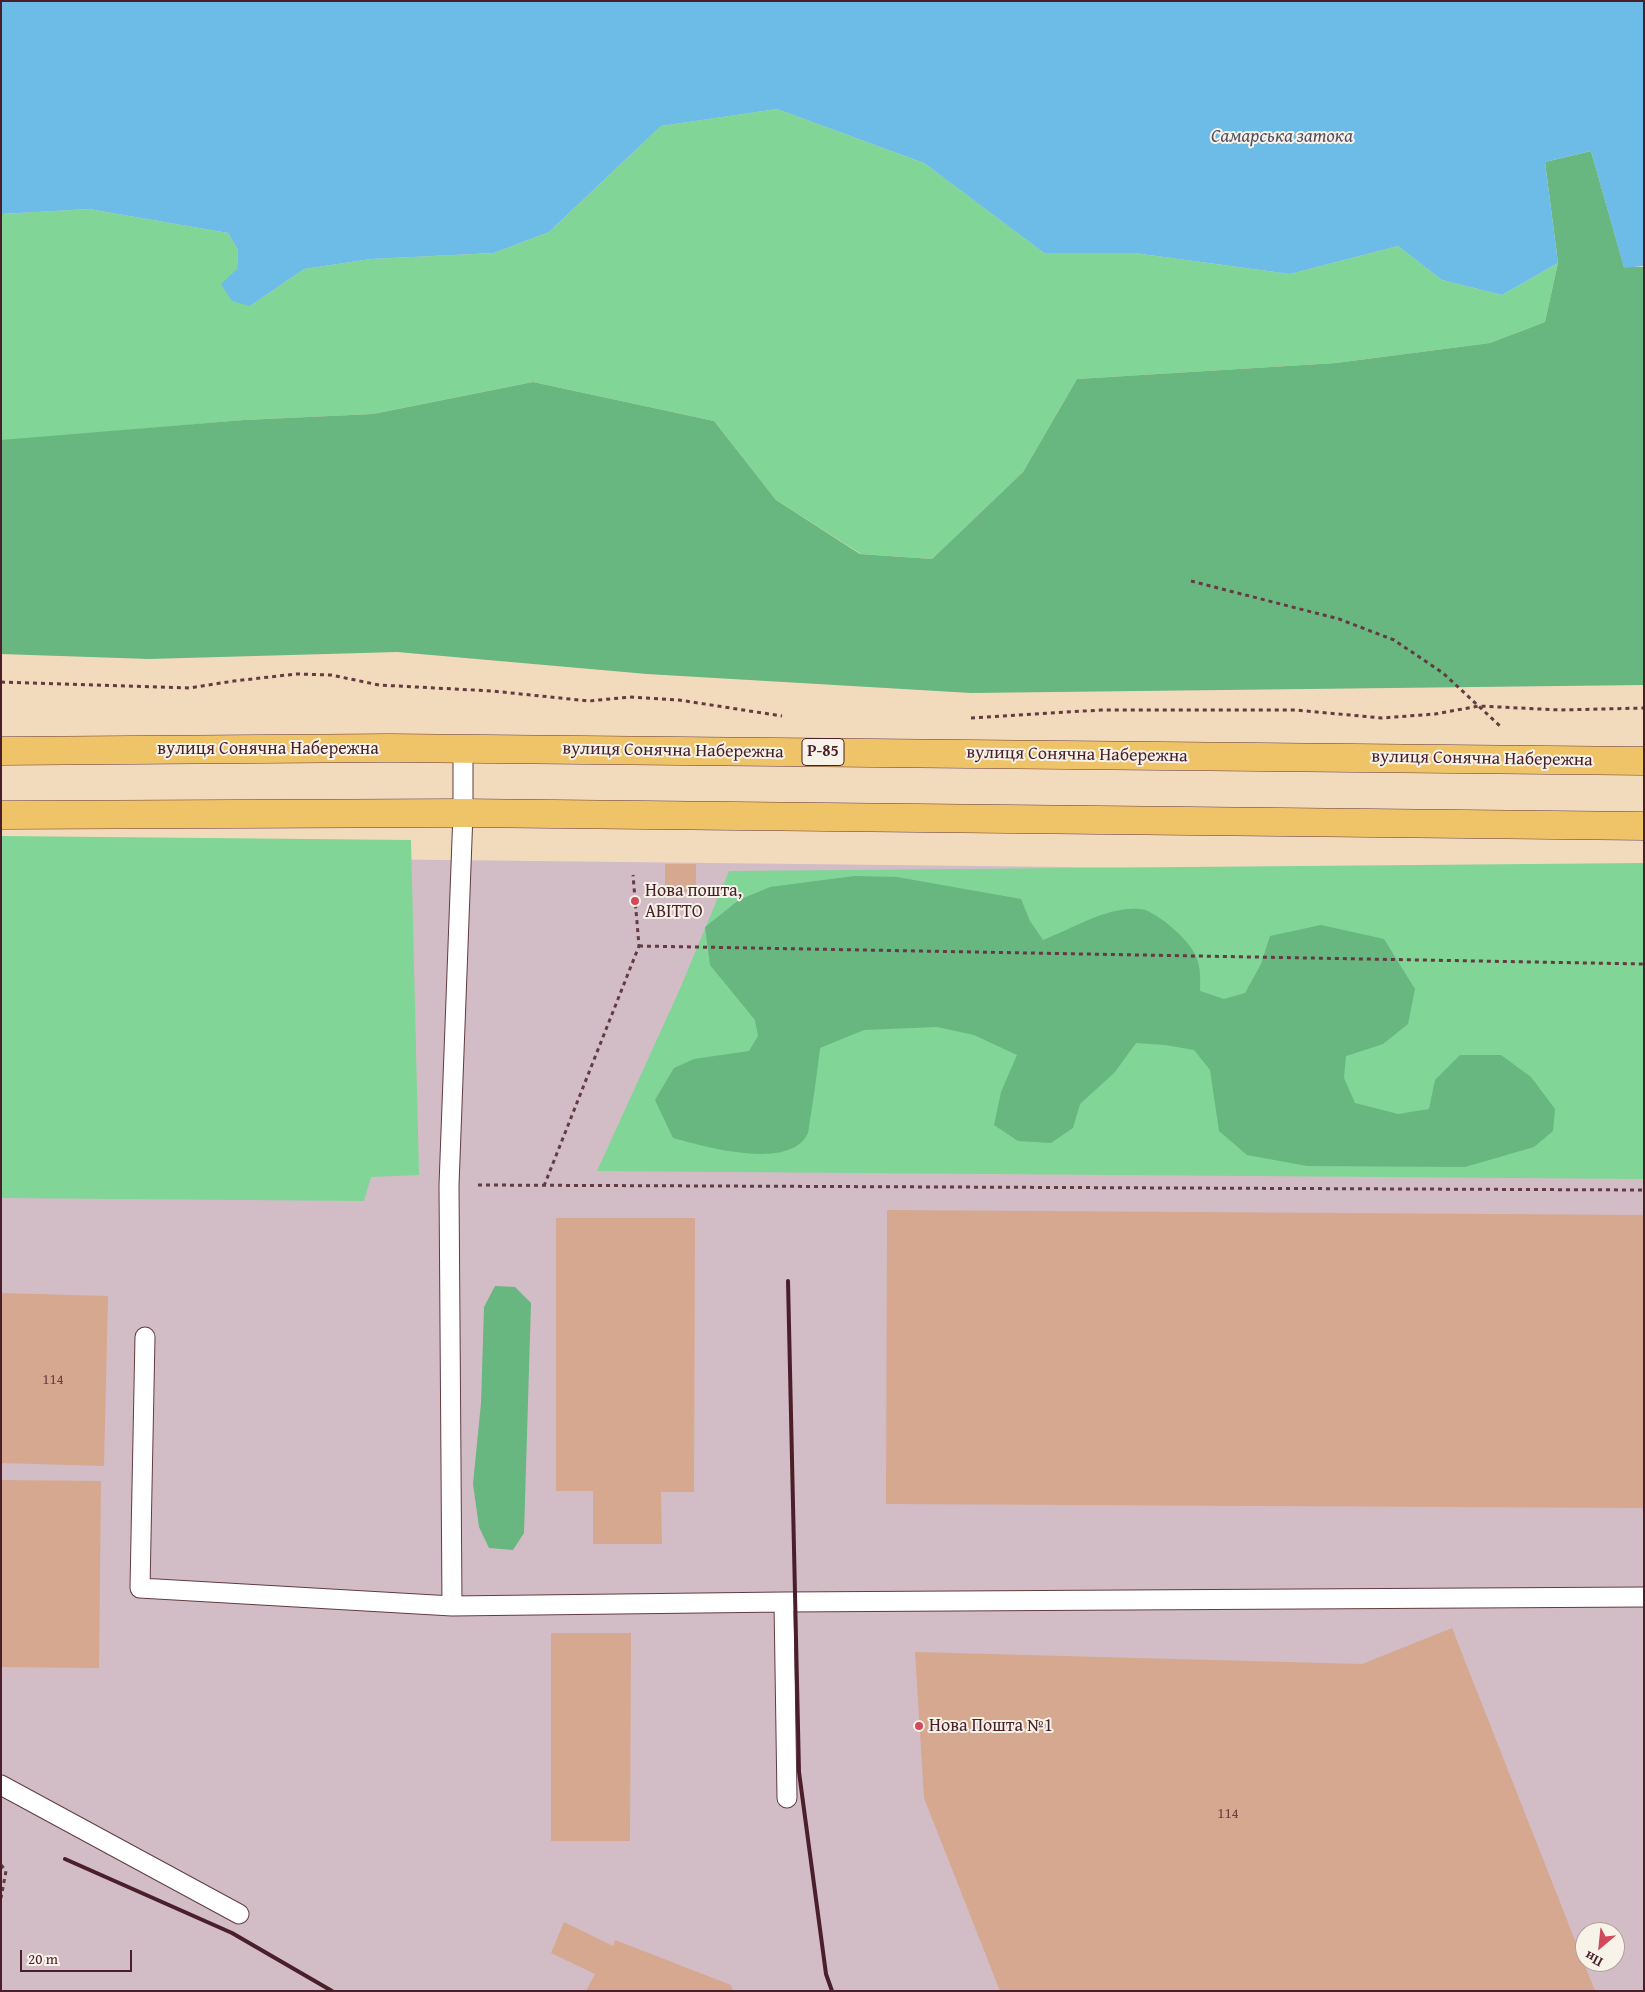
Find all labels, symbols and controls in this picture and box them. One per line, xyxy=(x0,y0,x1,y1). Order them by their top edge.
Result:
water label: Самарська затока xyxy=(1211,126,1353,148)
street label: вулиця Сонячна Набережна xyxy=(157,738,379,760)
street label: вулиця Сонячна Набережна xyxy=(562,738,784,764)
road number: Р-85 xyxy=(802,739,844,766)
street label: вулиця Сонячна Набережна xyxy=(966,742,1188,768)
street label: вулиця Сонячна Набережна xyxy=(1371,746,1593,772)
place label: Нова пошта, АВІТТО xyxy=(645,880,742,922)
marker: Нова пошта, АВІТТО xyxy=(629,895,641,907)
house number: 114 xyxy=(42,1371,64,1389)
place label: Нова Пошта №1 xyxy=(929,1715,1053,1737)
marker: Нова Пошта №1 xyxy=(913,1720,925,1732)
house number: 114 xyxy=(1217,1805,1239,1823)
north arrow xyxy=(1575,1922,1625,1972)
scale bar xyxy=(22,1940,135,1972)
text: Пн xyxy=(1581,1946,1606,1972)
text: 20 m xyxy=(28,1948,58,1969)

